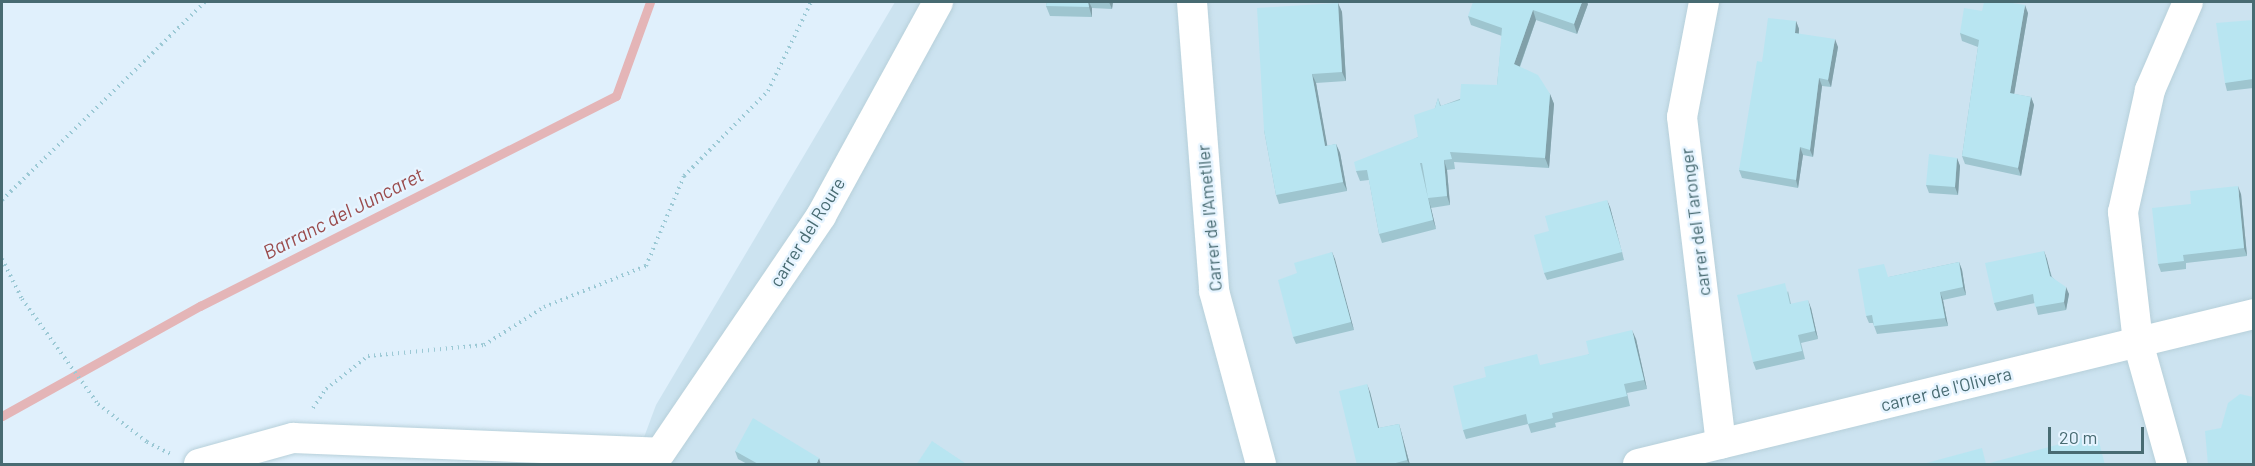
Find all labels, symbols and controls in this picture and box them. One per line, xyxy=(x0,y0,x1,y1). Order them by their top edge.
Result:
street label: Carrer de l'Ametller xyxy=(1192,144,1226,292)
street label: carrer del Taronger xyxy=(1675,147,1715,297)
water label: Barranc del Juncaret xyxy=(259,162,427,264)
street label: carrer del Roure xyxy=(765,173,849,291)
street label: carrer de l'Olivera xyxy=(1878,362,2014,416)
scale bar xyxy=(2051,415,2147,453)
text: 20 m xyxy=(2059,426,2097,448)

